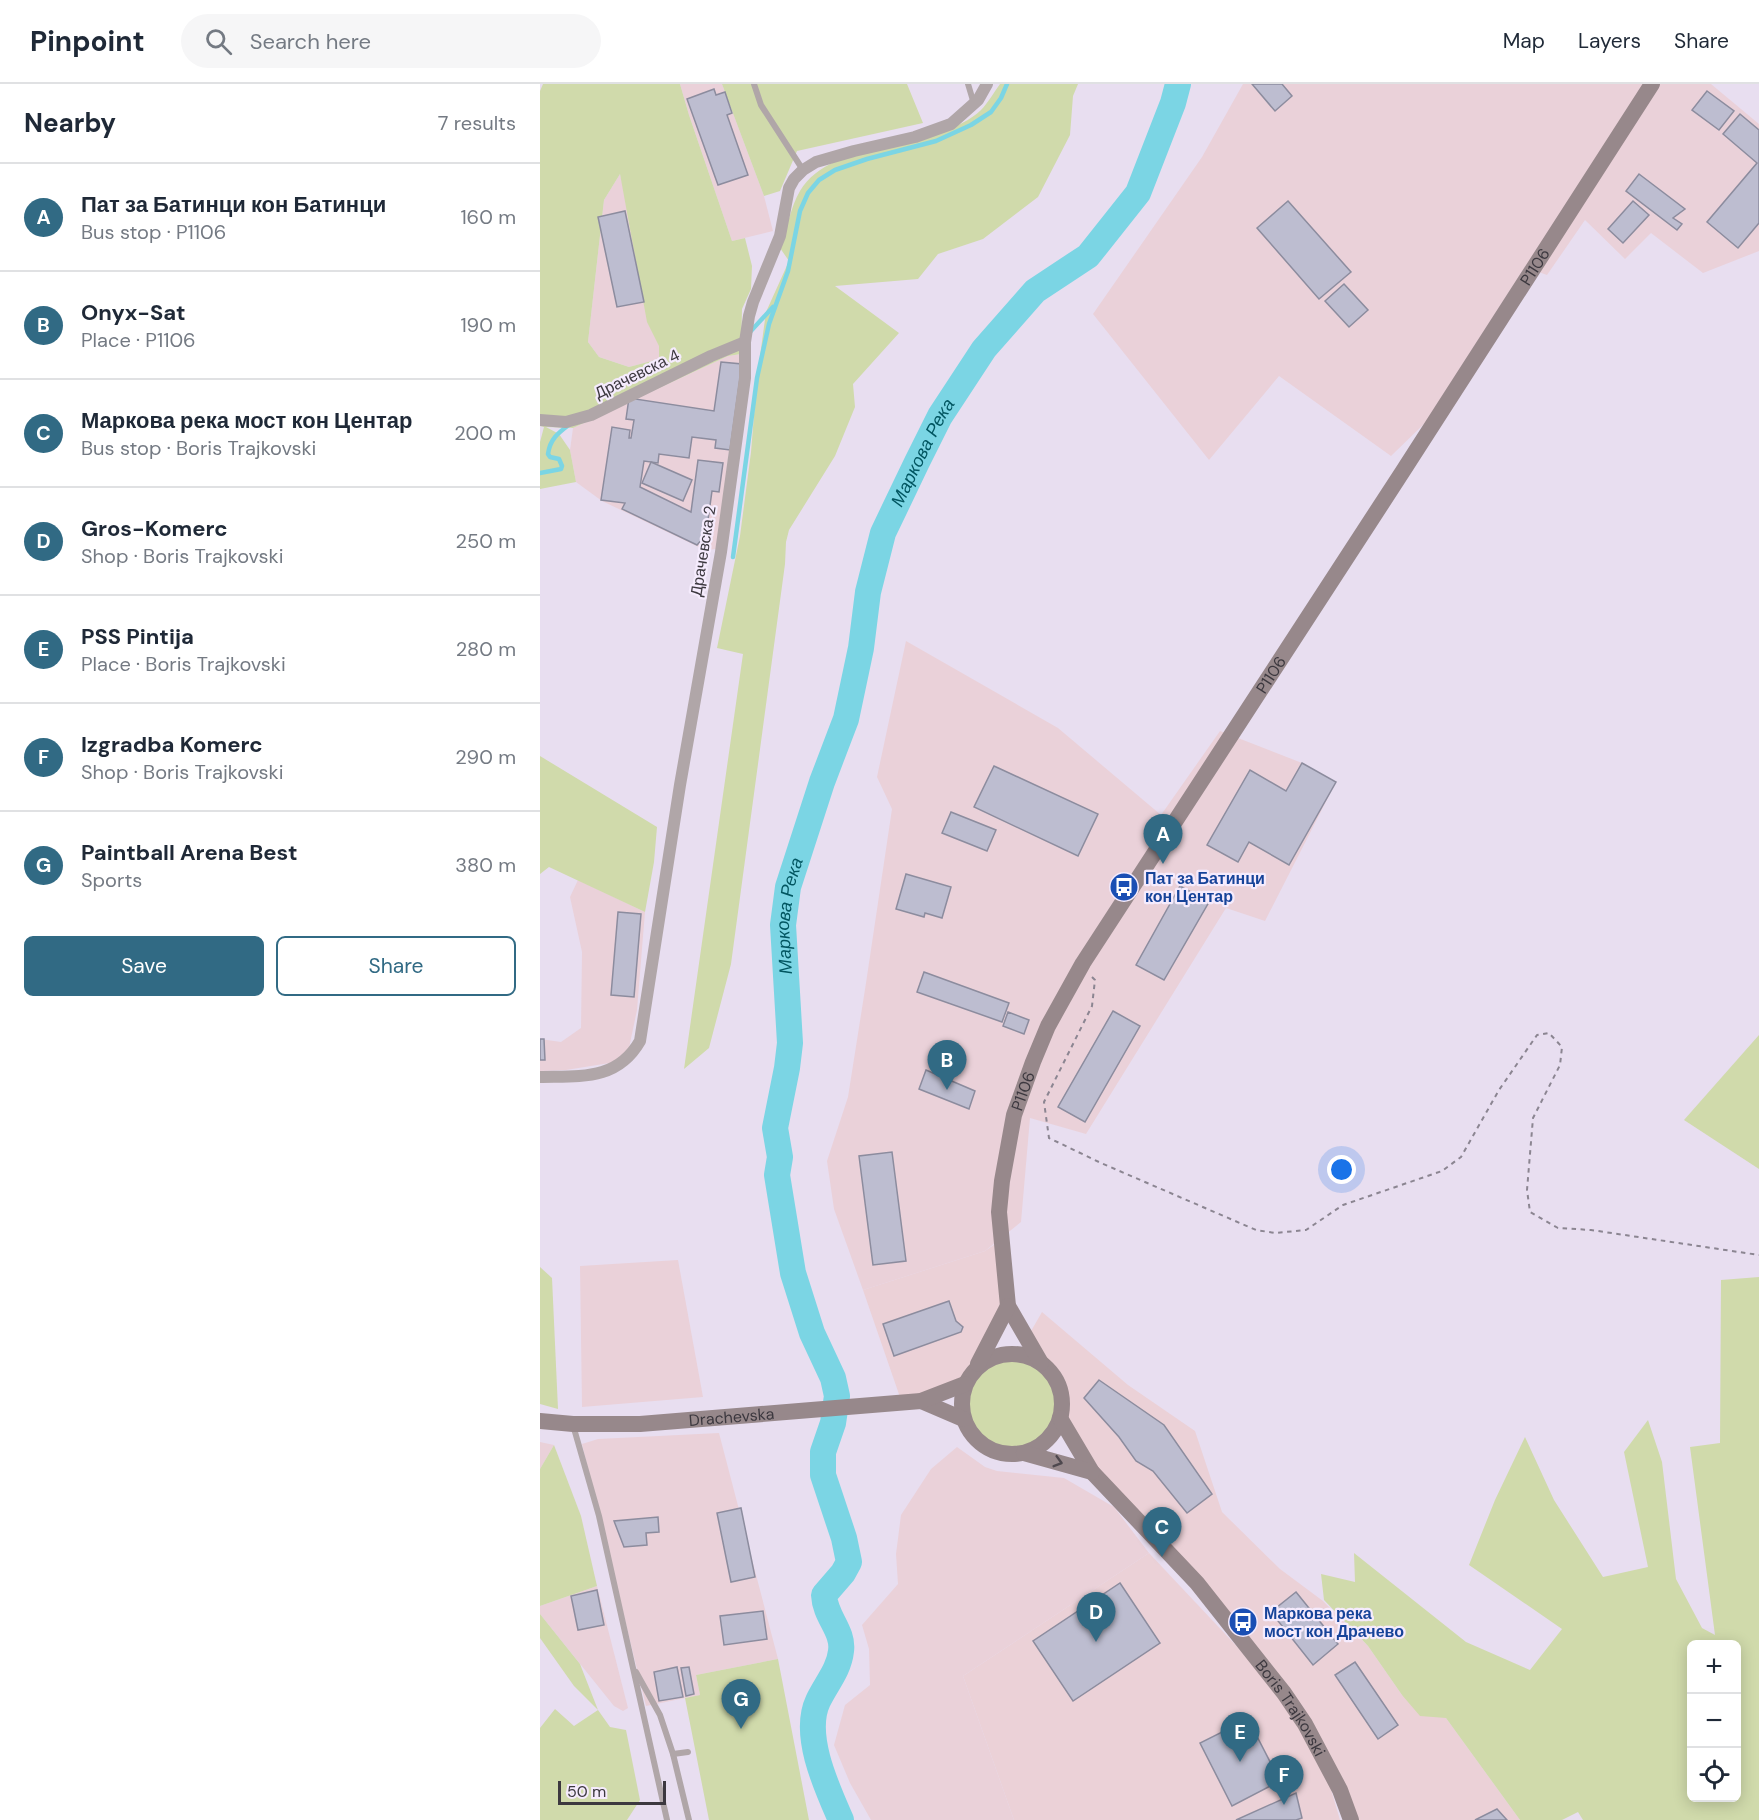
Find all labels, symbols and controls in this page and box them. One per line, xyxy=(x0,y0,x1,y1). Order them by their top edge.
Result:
search box xyxy=(181,14,601,68)
text: Pinpoint xyxy=(30,23,145,60)
icon: search xyxy=(202,25,235,58)
text: Search here xyxy=(250,27,371,56)
text: Map xyxy=(1503,27,1545,55)
text: Layers xyxy=(1578,27,1641,55)
text: Share xyxy=(1674,27,1729,55)
text: Nearby xyxy=(24,106,116,140)
text: 7 results xyxy=(438,110,516,136)
text: Пат за Батинци кон Батинци xyxy=(81,190,386,219)
text: A xyxy=(36,204,51,230)
text: 160 m xyxy=(460,204,516,230)
text: Bus stop · P1106 xyxy=(81,219,226,245)
street label: P1106 xyxy=(1515,244,1554,289)
text: Onyx-Sat xyxy=(81,298,186,327)
text: B xyxy=(37,312,50,338)
text: 190 m xyxy=(460,312,516,338)
text: Place · P1106 xyxy=(81,327,196,353)
street label: Драчевска 4 xyxy=(591,344,683,404)
water label: Маркова Река xyxy=(885,394,960,511)
text: Маркова река мост кон Центар xyxy=(81,406,412,435)
text: C xyxy=(36,420,51,446)
text: 200 m xyxy=(454,420,516,446)
text: Bus stop · Boris Trajkovski xyxy=(81,435,316,461)
street label: Драчевска 2 xyxy=(685,504,721,598)
text: Gros-Komerc xyxy=(81,514,228,543)
text: D xyxy=(36,528,51,554)
text: 250 m xyxy=(455,528,516,554)
text: Shop · Boris Trajkovski xyxy=(81,543,283,569)
text: PSS Pintija xyxy=(81,622,194,651)
text: E xyxy=(38,636,49,662)
text: 280 m xyxy=(456,636,516,662)
text: Place · Boris Trajkovski xyxy=(81,651,286,677)
street label: P1106 xyxy=(1251,652,1290,697)
text: Izgradba Komerc xyxy=(81,730,263,759)
text: F xyxy=(38,744,49,770)
text: 290 m xyxy=(455,744,516,770)
text: Shop · Boris Trajkovski xyxy=(81,759,283,785)
pin: A xyxy=(1144,814,1182,864)
text: Paintball Arena Best xyxy=(81,838,298,867)
text: G xyxy=(36,852,51,878)
text: 380 m xyxy=(455,852,516,878)
water label: Маркова Река xyxy=(771,854,809,975)
text: Sports xyxy=(81,867,142,893)
place label: Пат за Батинци кон Центар xyxy=(1145,868,1265,907)
bus stop icon: Пат за Батинци кон Центар xyxy=(1108,871,1140,903)
button: Save xyxy=(24,936,264,996)
button: Share xyxy=(276,936,516,996)
pin: B xyxy=(928,1040,966,1090)
street label: P1106 xyxy=(1006,1069,1039,1114)
your location xyxy=(1327,1155,1356,1184)
street label: Drachevska xyxy=(688,1403,775,1430)
one-way arrow xyxy=(1053,1455,1063,1468)
pin: C xyxy=(1142,1508,1182,1557)
pin: D xyxy=(1076,1592,1116,1642)
place label: Маркова река мост кон Драчево xyxy=(1264,1603,1404,1642)
bus stop icon: Маркова река мост кон Драчево xyxy=(1227,1606,1259,1638)
map controls xyxy=(1687,1640,1741,1802)
button: + xyxy=(1687,1640,1741,1694)
street label: Boris Trajkovski xyxy=(1251,1655,1331,1760)
pin: G xyxy=(722,1680,760,1729)
button: − xyxy=(1687,1694,1741,1748)
pin: E xyxy=(1220,1712,1260,1762)
button: locate xyxy=(1687,1748,1741,1802)
pin: F xyxy=(1264,1756,1304,1805)
scale bar xyxy=(558,1778,666,1806)
text: 50 m xyxy=(567,1781,606,1802)

